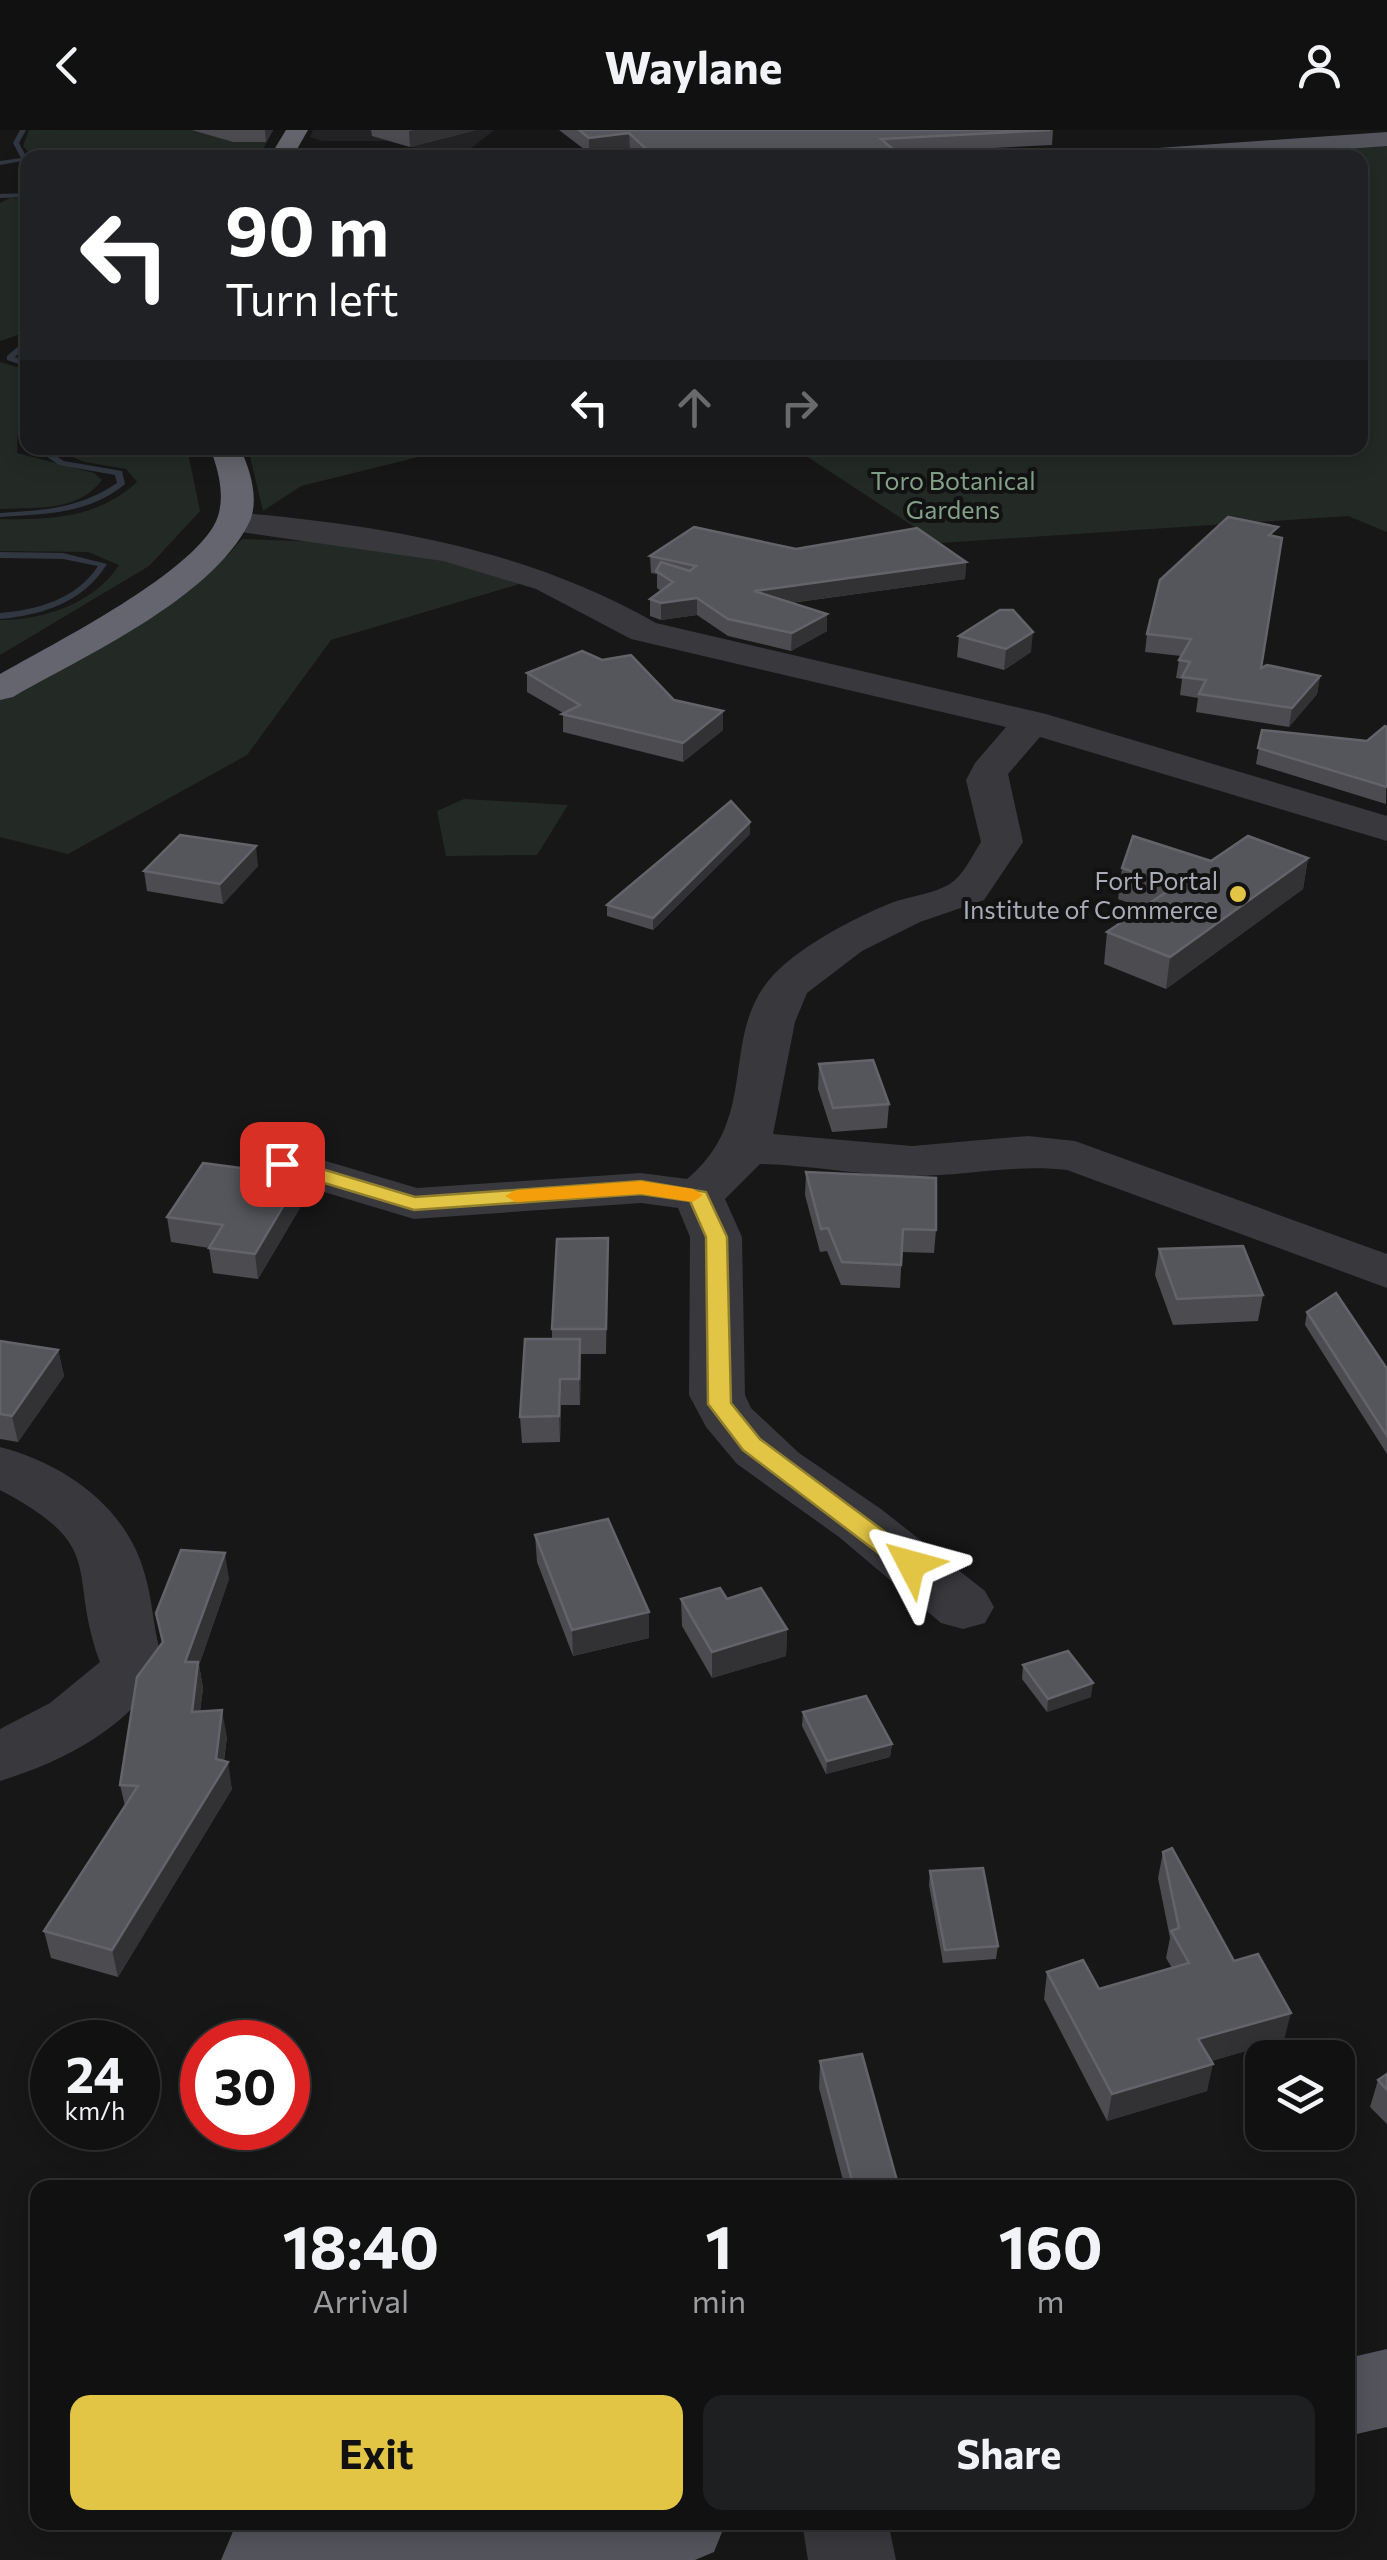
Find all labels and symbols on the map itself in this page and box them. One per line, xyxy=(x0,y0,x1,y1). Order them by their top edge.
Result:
park label: Toro Botanical Gardens xyxy=(870,465,1036,524)
place label: Fort Portal Institute of Commerce xyxy=(963,865,1218,924)
marker: Fort Portal Institute of Commerce xyxy=(1227,883,1249,905)
pin xyxy=(240,1122,325,1207)
position arrow xyxy=(859,1512,963,1616)
speed limit sign: 30 xyxy=(180,2020,310,2150)

